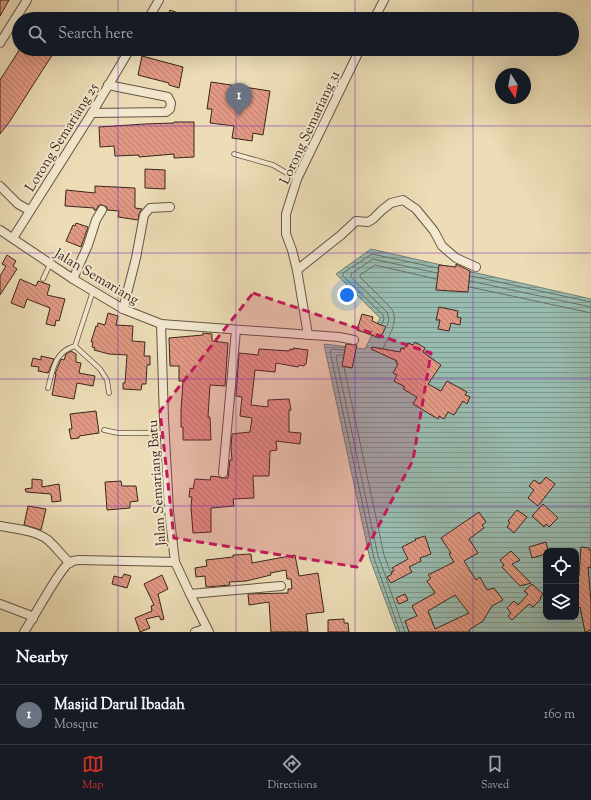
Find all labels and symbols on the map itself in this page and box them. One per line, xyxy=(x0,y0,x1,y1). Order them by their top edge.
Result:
street label: Lorong Semariang 31 xyxy=(276,67,346,188)
north arrow xyxy=(495,68,531,104)
street label: Lorong Semariang 25 xyxy=(21,80,104,196)
pin: 1 xyxy=(226,83,252,116)
street label: Jalan Semariang xyxy=(49,244,142,311)
your location xyxy=(337,285,357,305)
street label: Jalan Semariang Batu xyxy=(144,419,172,548)

